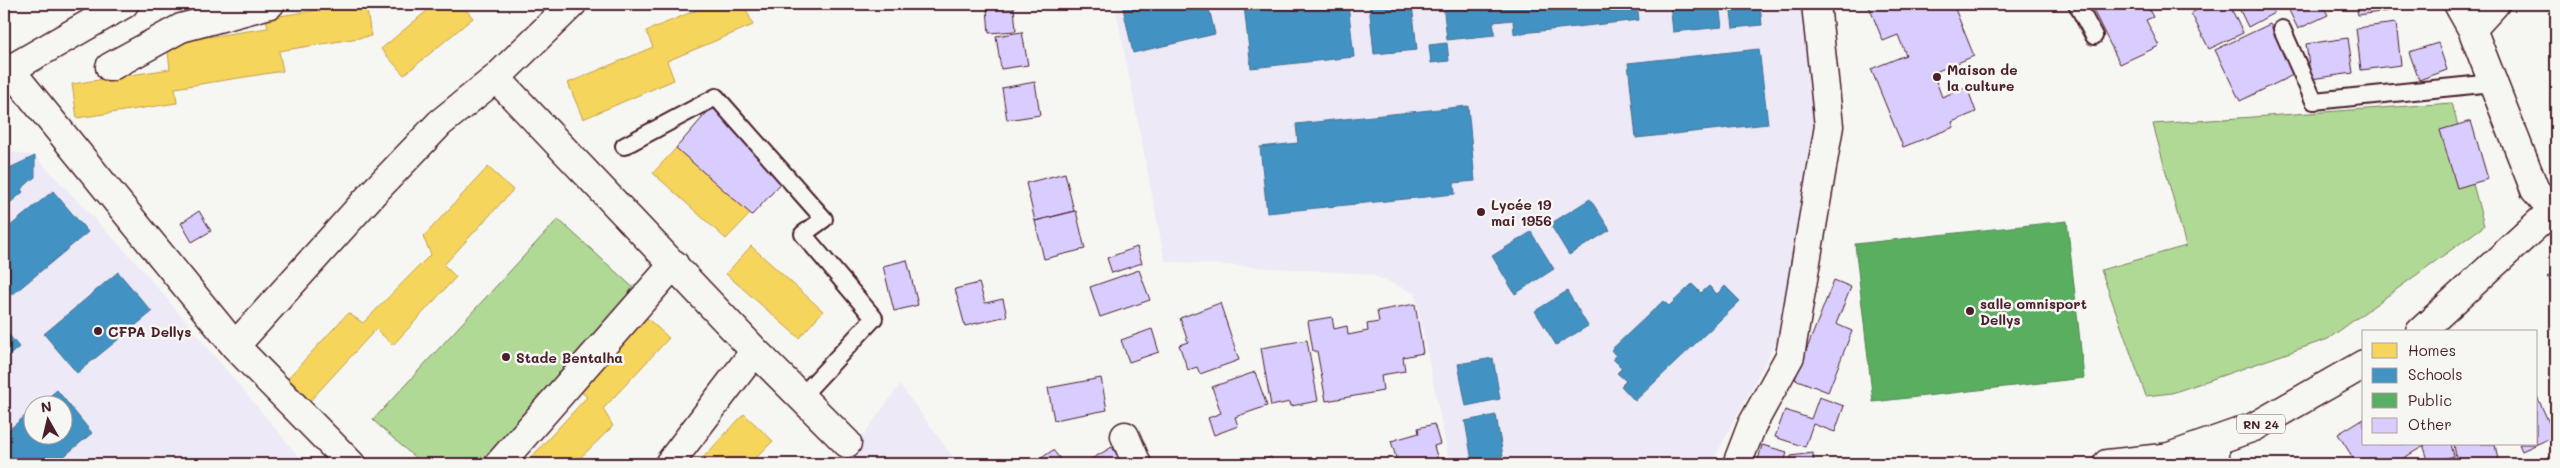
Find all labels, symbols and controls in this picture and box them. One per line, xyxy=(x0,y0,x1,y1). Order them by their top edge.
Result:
place label: Maison de la culture xyxy=(1947,60,2018,95)
marker: Maison de la culture xyxy=(1931,71,1943,83)
place label: Lycée 19 mai 1956 xyxy=(1491,195,1552,230)
marker: Lycée 19 mai 1956 xyxy=(1475,206,1487,218)
place label: salle omnisport Dellys xyxy=(1980,294,2087,329)
marker: salle omnisport Dellys xyxy=(1964,305,1976,317)
place label: CFPA Dellys xyxy=(108,322,191,341)
marker: CFPA Dellys xyxy=(92,325,104,337)
legend xyxy=(2362,330,2538,446)
text: Homes xyxy=(2408,340,2456,360)
place label: Stade Bentalha xyxy=(516,348,623,367)
marker: Stade Bentalha xyxy=(500,351,512,363)
text: Schools xyxy=(2408,364,2463,384)
text: Public xyxy=(2408,390,2452,410)
north arrow xyxy=(22,396,72,446)
text: N xyxy=(40,396,53,417)
road number: RN 24 xyxy=(2237,414,2285,434)
text: Other xyxy=(2408,414,2452,434)

